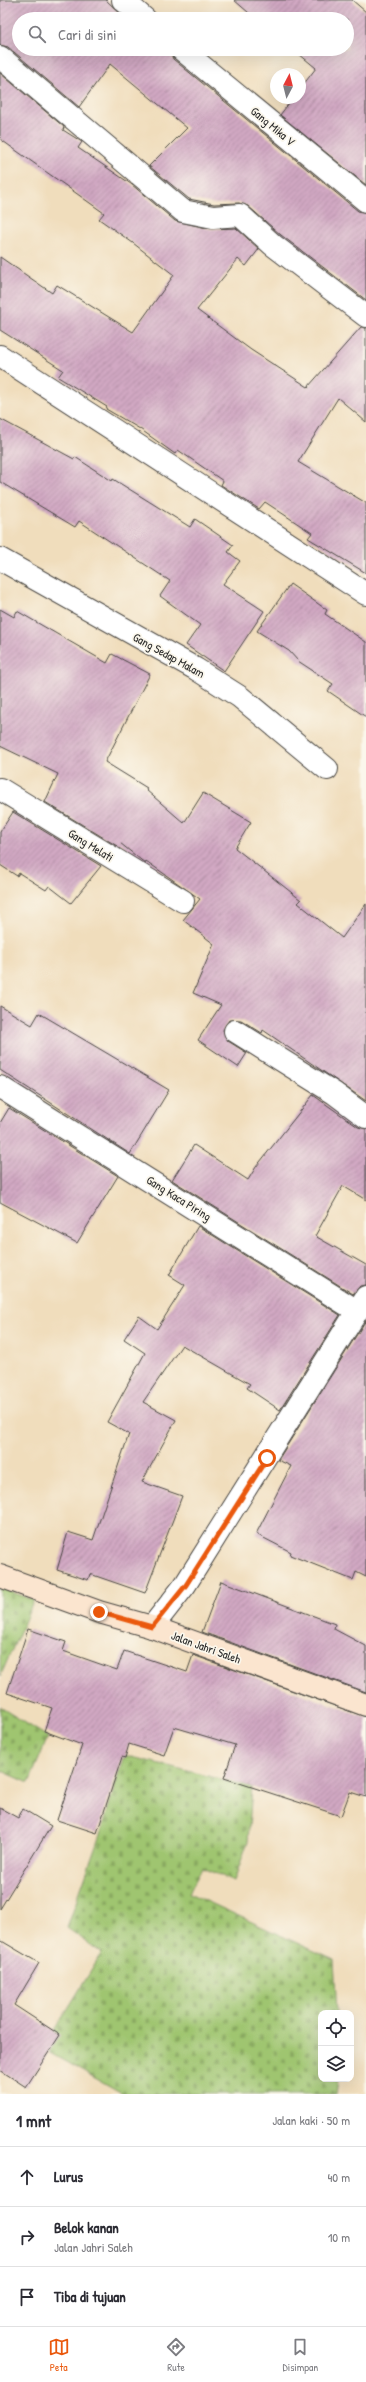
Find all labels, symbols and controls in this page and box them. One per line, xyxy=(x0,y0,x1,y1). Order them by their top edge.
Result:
search box xyxy=(12,12,354,56)
icon: search xyxy=(26,23,48,45)
text: Cari di sini xyxy=(58,24,117,45)
north arrow xyxy=(270,68,306,104)
street label: Gang Mika V xyxy=(247,102,299,150)
street label: Gang Sedap Malam xyxy=(130,628,208,682)
street label: Gang Melati xyxy=(65,824,117,866)
street label: Gang Kaca Piring xyxy=(143,1171,215,1225)
route start xyxy=(258,1449,276,1467)
route end xyxy=(90,1603,108,1621)
street label: Jalan Jahri Saleh xyxy=(169,1627,243,1667)
map controls xyxy=(318,2010,354,2082)
button: locate xyxy=(318,2010,354,2046)
button: layers xyxy=(318,2046,354,2082)
text: 1 mnt xyxy=(16,2109,51,2132)
text: Jalan kaki · 50 m xyxy=(272,2111,350,2129)
icon: ahead xyxy=(16,2166,38,2188)
text: Lurus xyxy=(54,2166,83,2187)
text: 40 m xyxy=(327,2168,350,2186)
text: Belok kanan xyxy=(54,2217,119,2238)
icon: right xyxy=(16,2226,38,2248)
text: 10 m xyxy=(328,2228,350,2246)
text: Jalan Jahri Saleh xyxy=(54,2238,133,2256)
icon: arrive xyxy=(16,2286,38,2308)
text: Tiba di tujuan xyxy=(54,2286,126,2307)
tab: Peta xyxy=(48,2336,70,2374)
tab: Rute xyxy=(165,2336,187,2374)
tab: Disimpan xyxy=(282,2336,318,2374)

